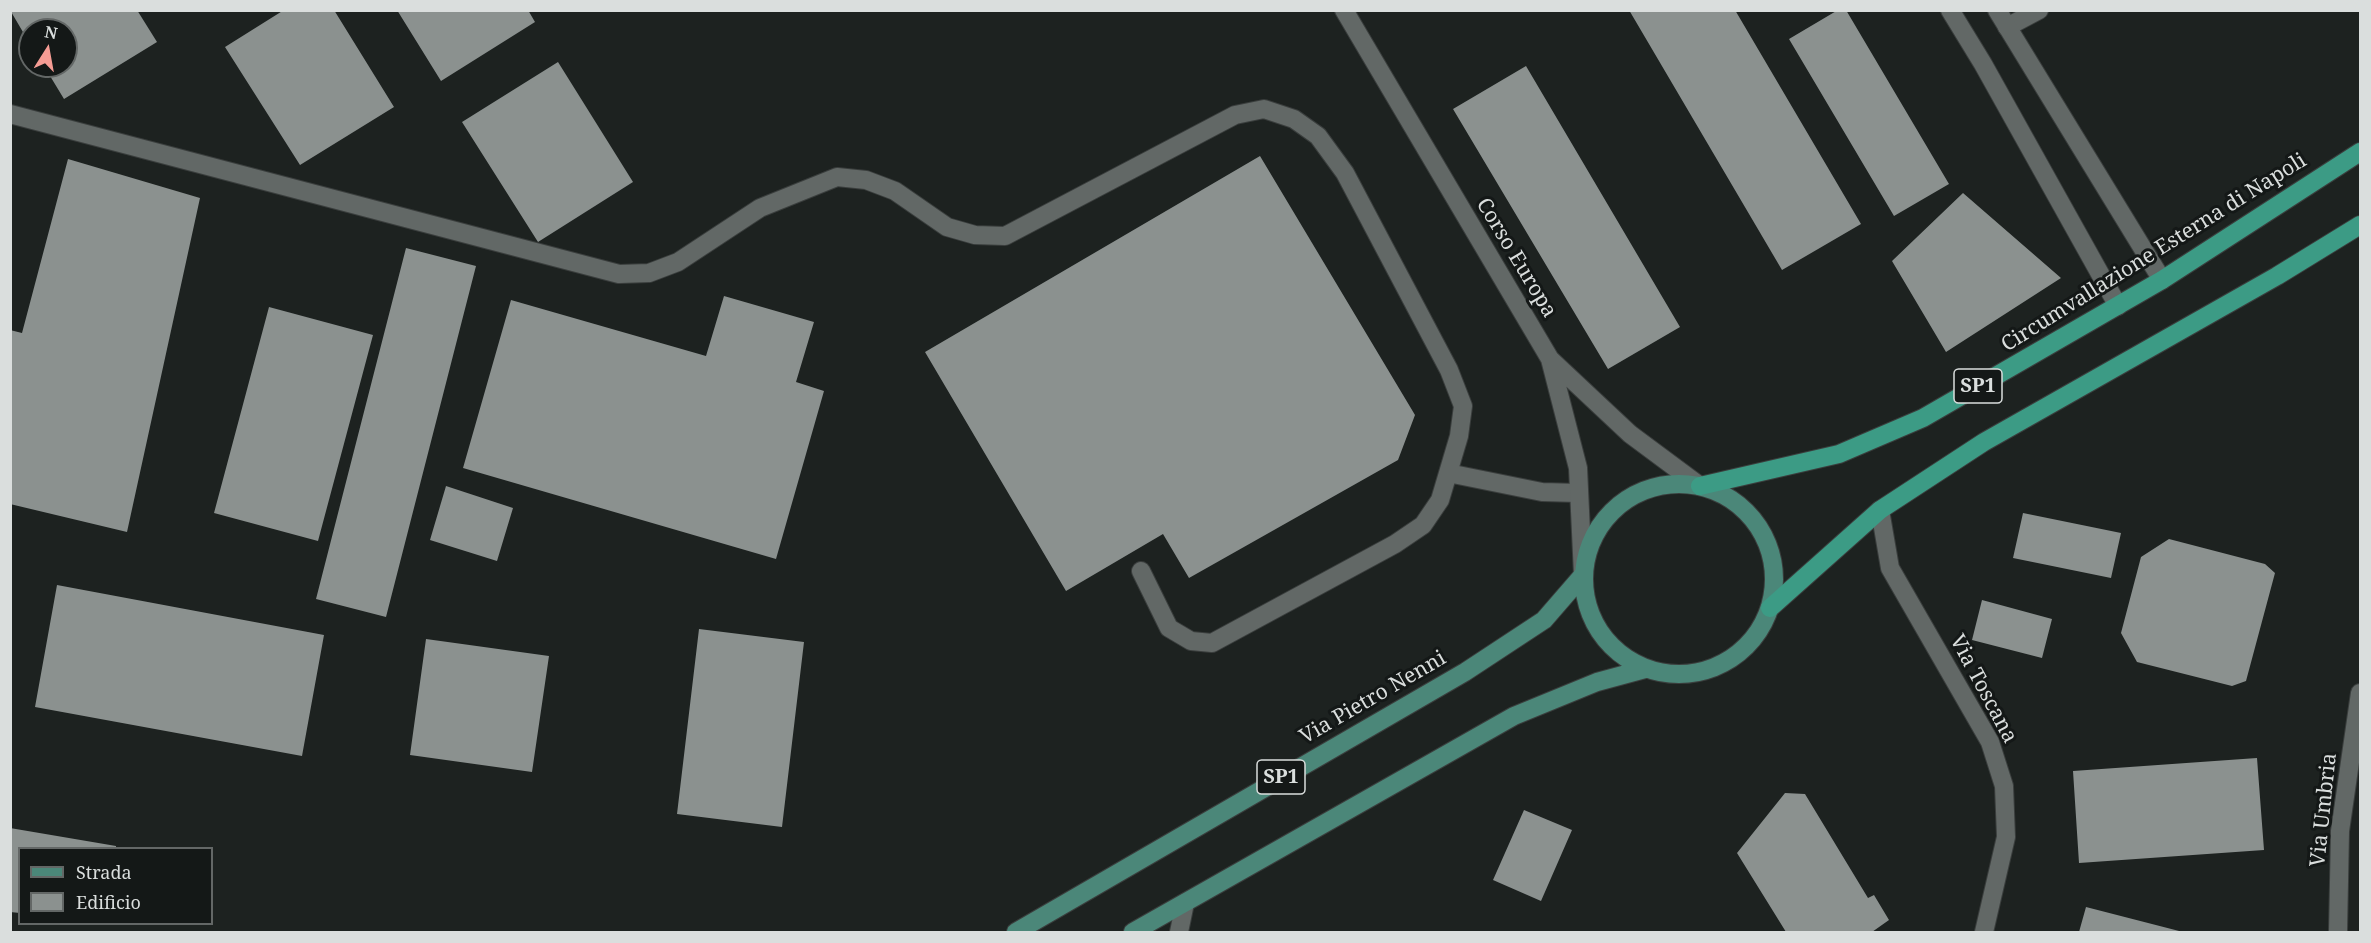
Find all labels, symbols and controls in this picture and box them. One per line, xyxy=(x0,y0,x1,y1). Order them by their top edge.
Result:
north arrow xyxy=(18,18,78,78)
text: N xyxy=(43,20,59,44)
street label: Circumvallazione Esterna di Napoli xyxy=(1997,148,2311,358)
street label: Corso Europa xyxy=(1470,194,1562,322)
road number: SP1 xyxy=(1954,369,2002,403)
street label: Via Toscana xyxy=(1944,630,2022,748)
street label: Via Pietro Nenni xyxy=(1295,646,1451,750)
street label: Via Umbria xyxy=(2305,752,2343,868)
road number: SP1 xyxy=(1257,760,1305,794)
legend xyxy=(18,847,213,925)
text: Strada xyxy=(76,860,132,884)
text: Edificio xyxy=(76,890,141,914)

